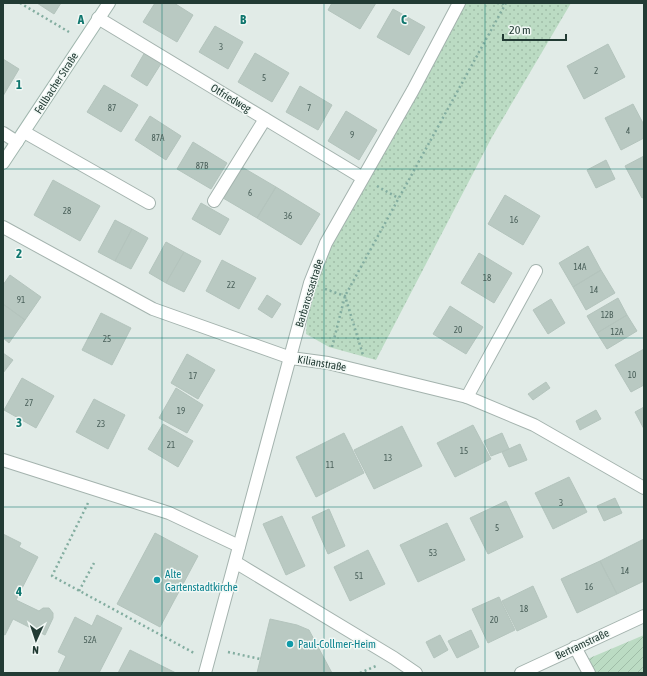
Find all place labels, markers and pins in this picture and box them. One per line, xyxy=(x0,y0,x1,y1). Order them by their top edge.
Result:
place label: Alte Gartenstadtkirche xyxy=(165,568,238,593)
marker: Alte Gartenstadtkirche xyxy=(152,575,162,585)
place label: Paul-Collmer-Heim xyxy=(298,638,376,650)
marker: Paul-Collmer-Heim xyxy=(285,639,295,649)

